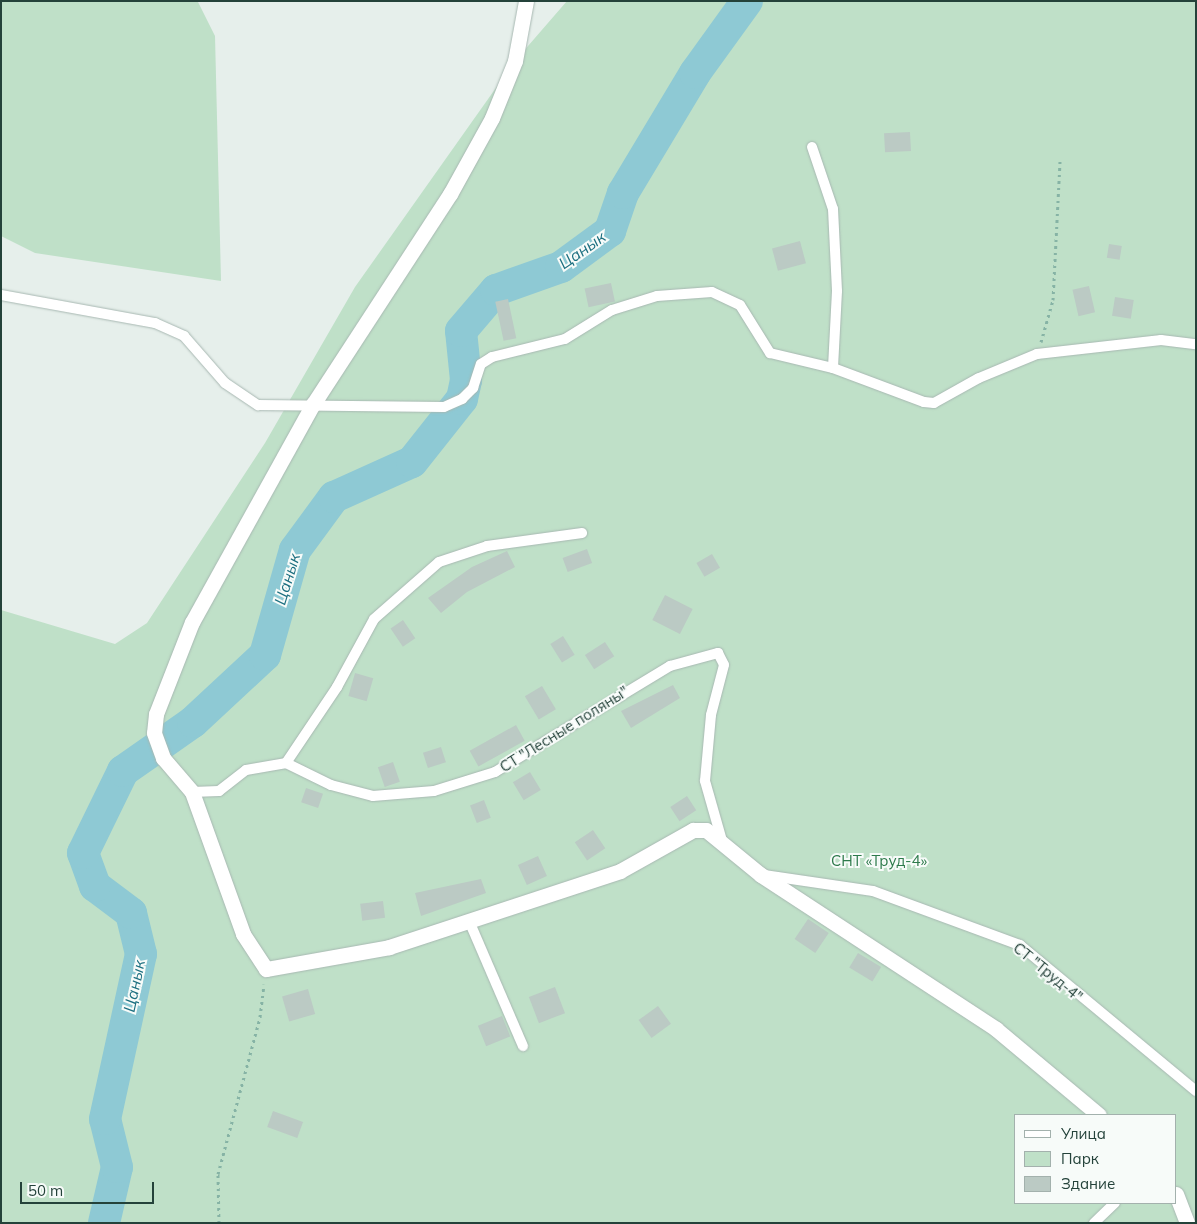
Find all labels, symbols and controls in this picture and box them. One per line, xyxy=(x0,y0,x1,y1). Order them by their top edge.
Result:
water label: Цанык xyxy=(555,227,609,273)
water label: Цанык xyxy=(270,551,304,607)
street label: СТ "Лесные поляны" xyxy=(496,682,632,776)
park label: СНТ «Труд-4» xyxy=(831,852,927,870)
street label: СТ "Труд-4" xyxy=(1010,939,1086,1005)
water label: Цанык xyxy=(119,958,149,1014)
legend xyxy=(1014,1114,1177,1204)
text: Улица xyxy=(1061,1124,1106,1143)
text: Парк xyxy=(1061,1149,1099,1168)
scale bar xyxy=(22,1172,156,1204)
text: Здание xyxy=(1061,1174,1115,1193)
text: 50 m xyxy=(28,1181,63,1200)

